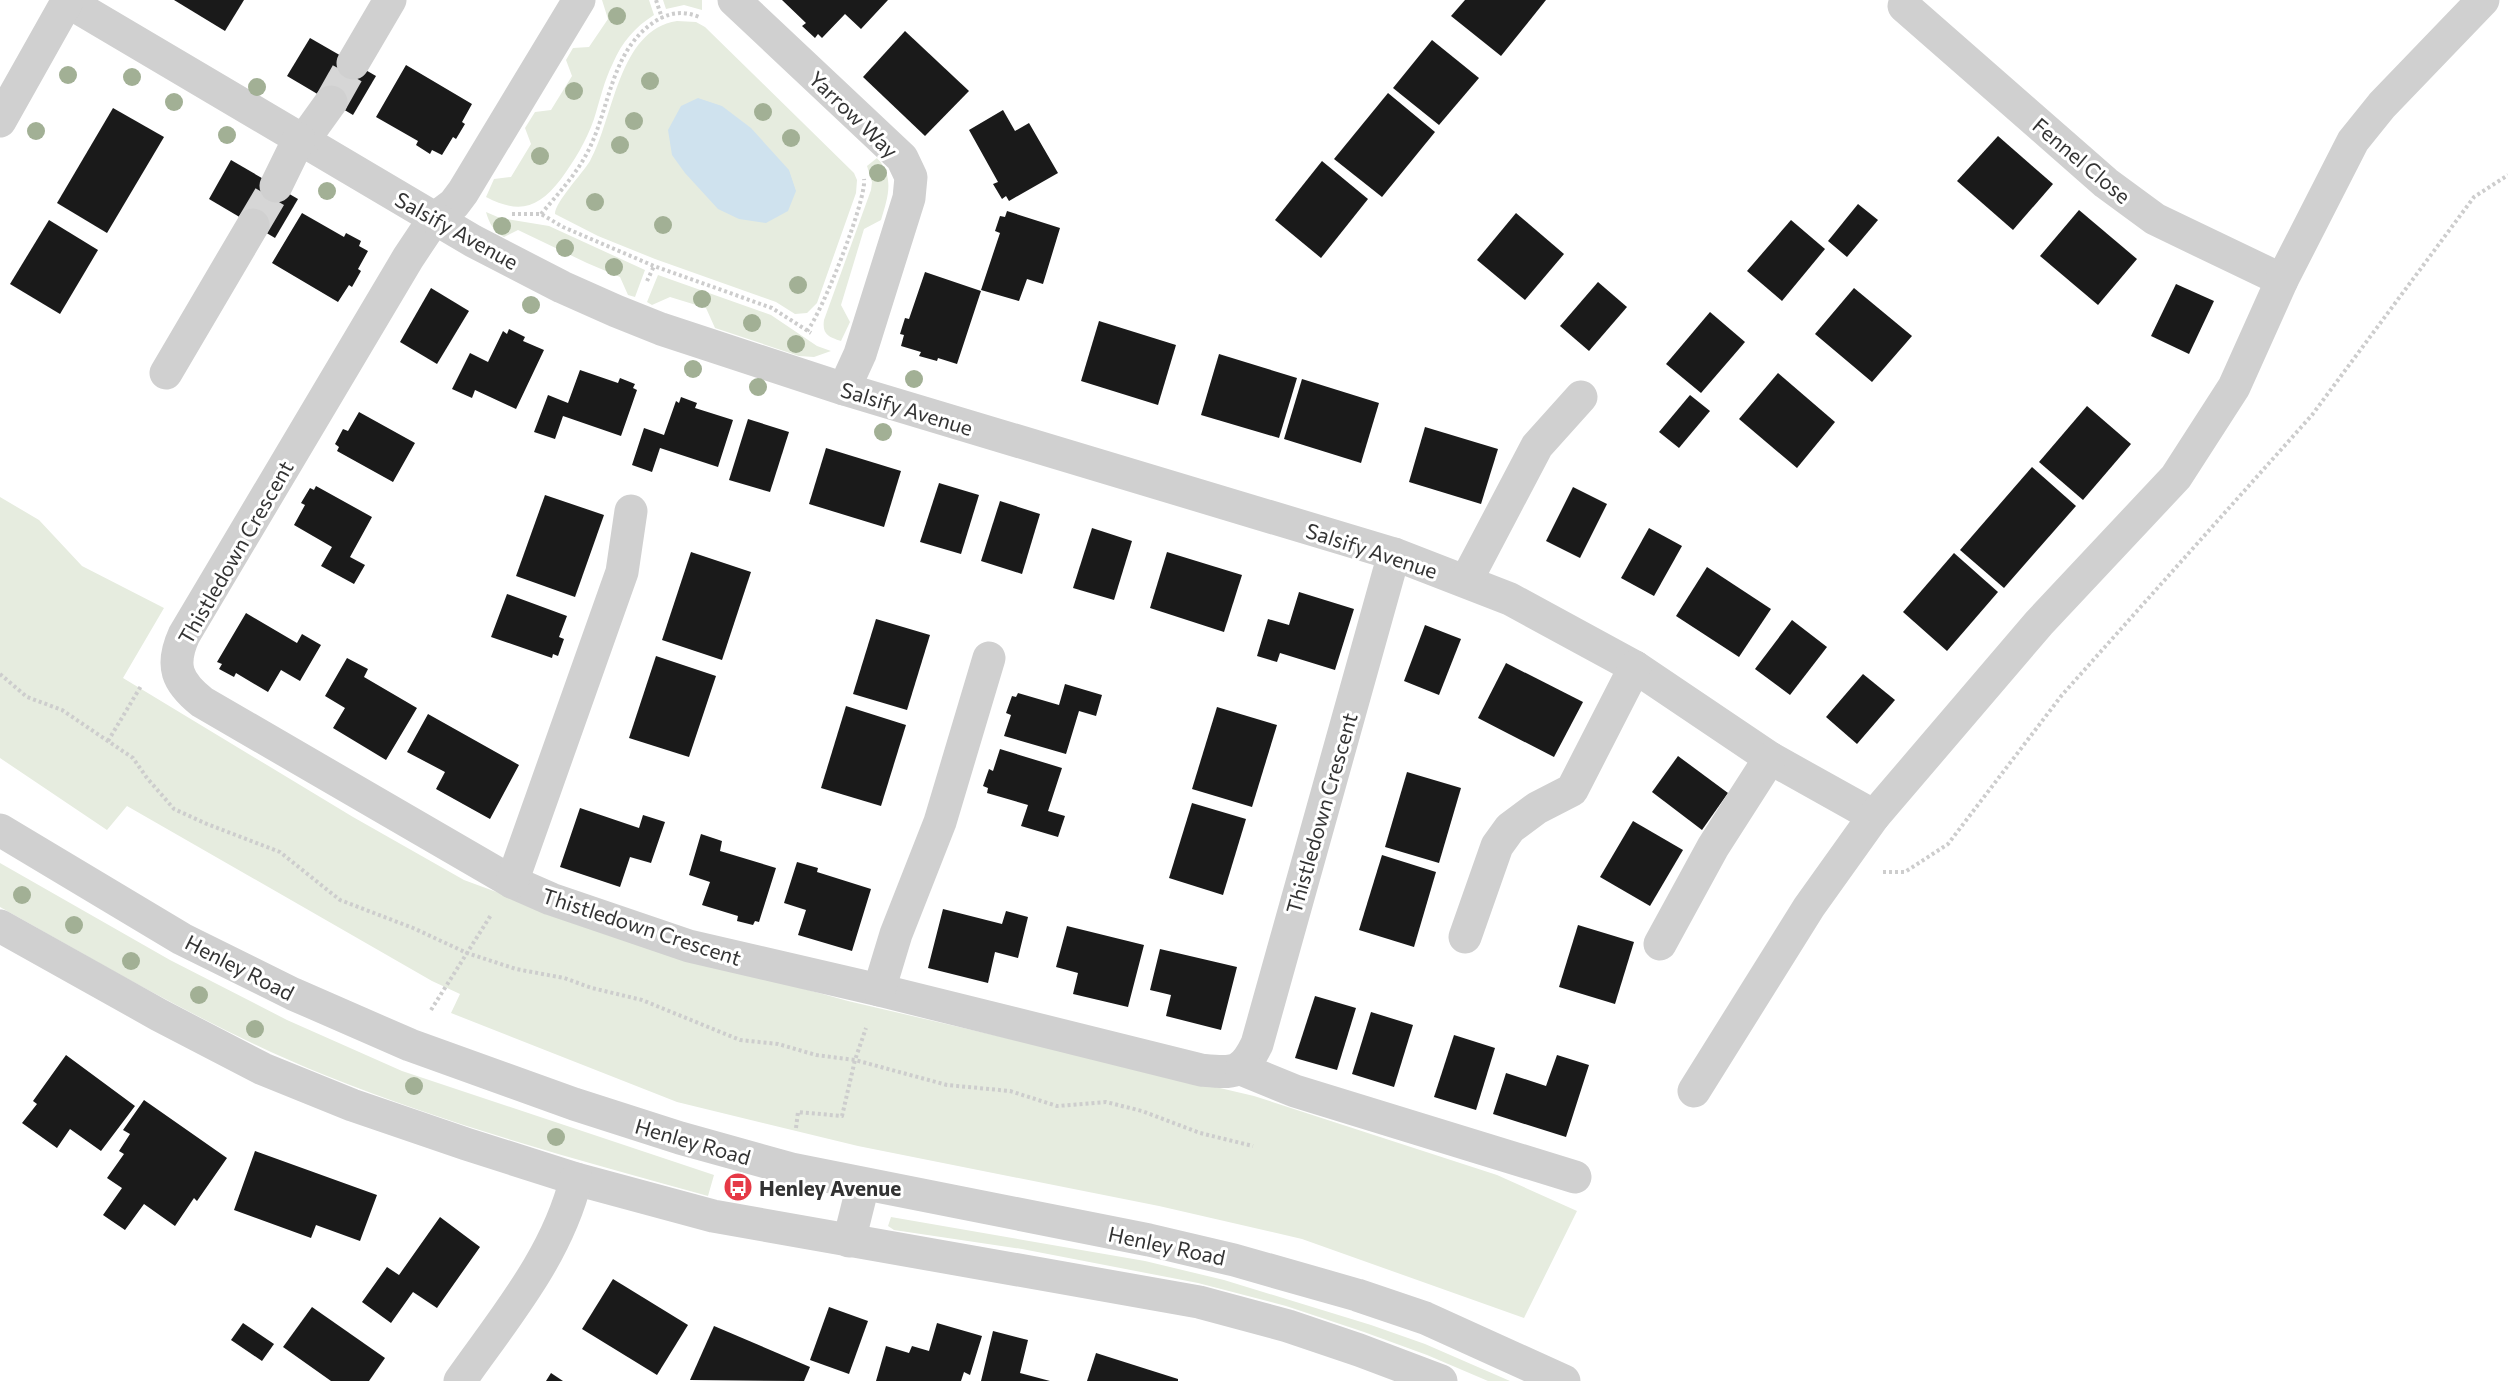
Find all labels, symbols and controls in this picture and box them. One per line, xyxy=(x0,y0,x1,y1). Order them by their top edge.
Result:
street label: Yarrow Way xyxy=(804,65,904,163)
street label: Fennel Close xyxy=(2028,112,2136,208)
street label: Salsify Avenue xyxy=(391,186,523,274)
street label: Salsify Avenue xyxy=(838,376,976,440)
street label: Thistledown Crescent xyxy=(172,456,298,648)
street label: Salsify Avenue xyxy=(1303,517,1441,583)
street label: Thistledown Crescent xyxy=(1280,710,1362,916)
street label: Thistledown Crescent xyxy=(539,882,745,970)
street label: Henley Road xyxy=(181,929,299,1005)
street label: Henley Road xyxy=(632,1113,754,1169)
bus stop icon: Henley Avenue xyxy=(722,1171,754,1203)
place label: Henley Avenue xyxy=(759,1175,901,1200)
street label: Henley Road xyxy=(1106,1220,1228,1270)

